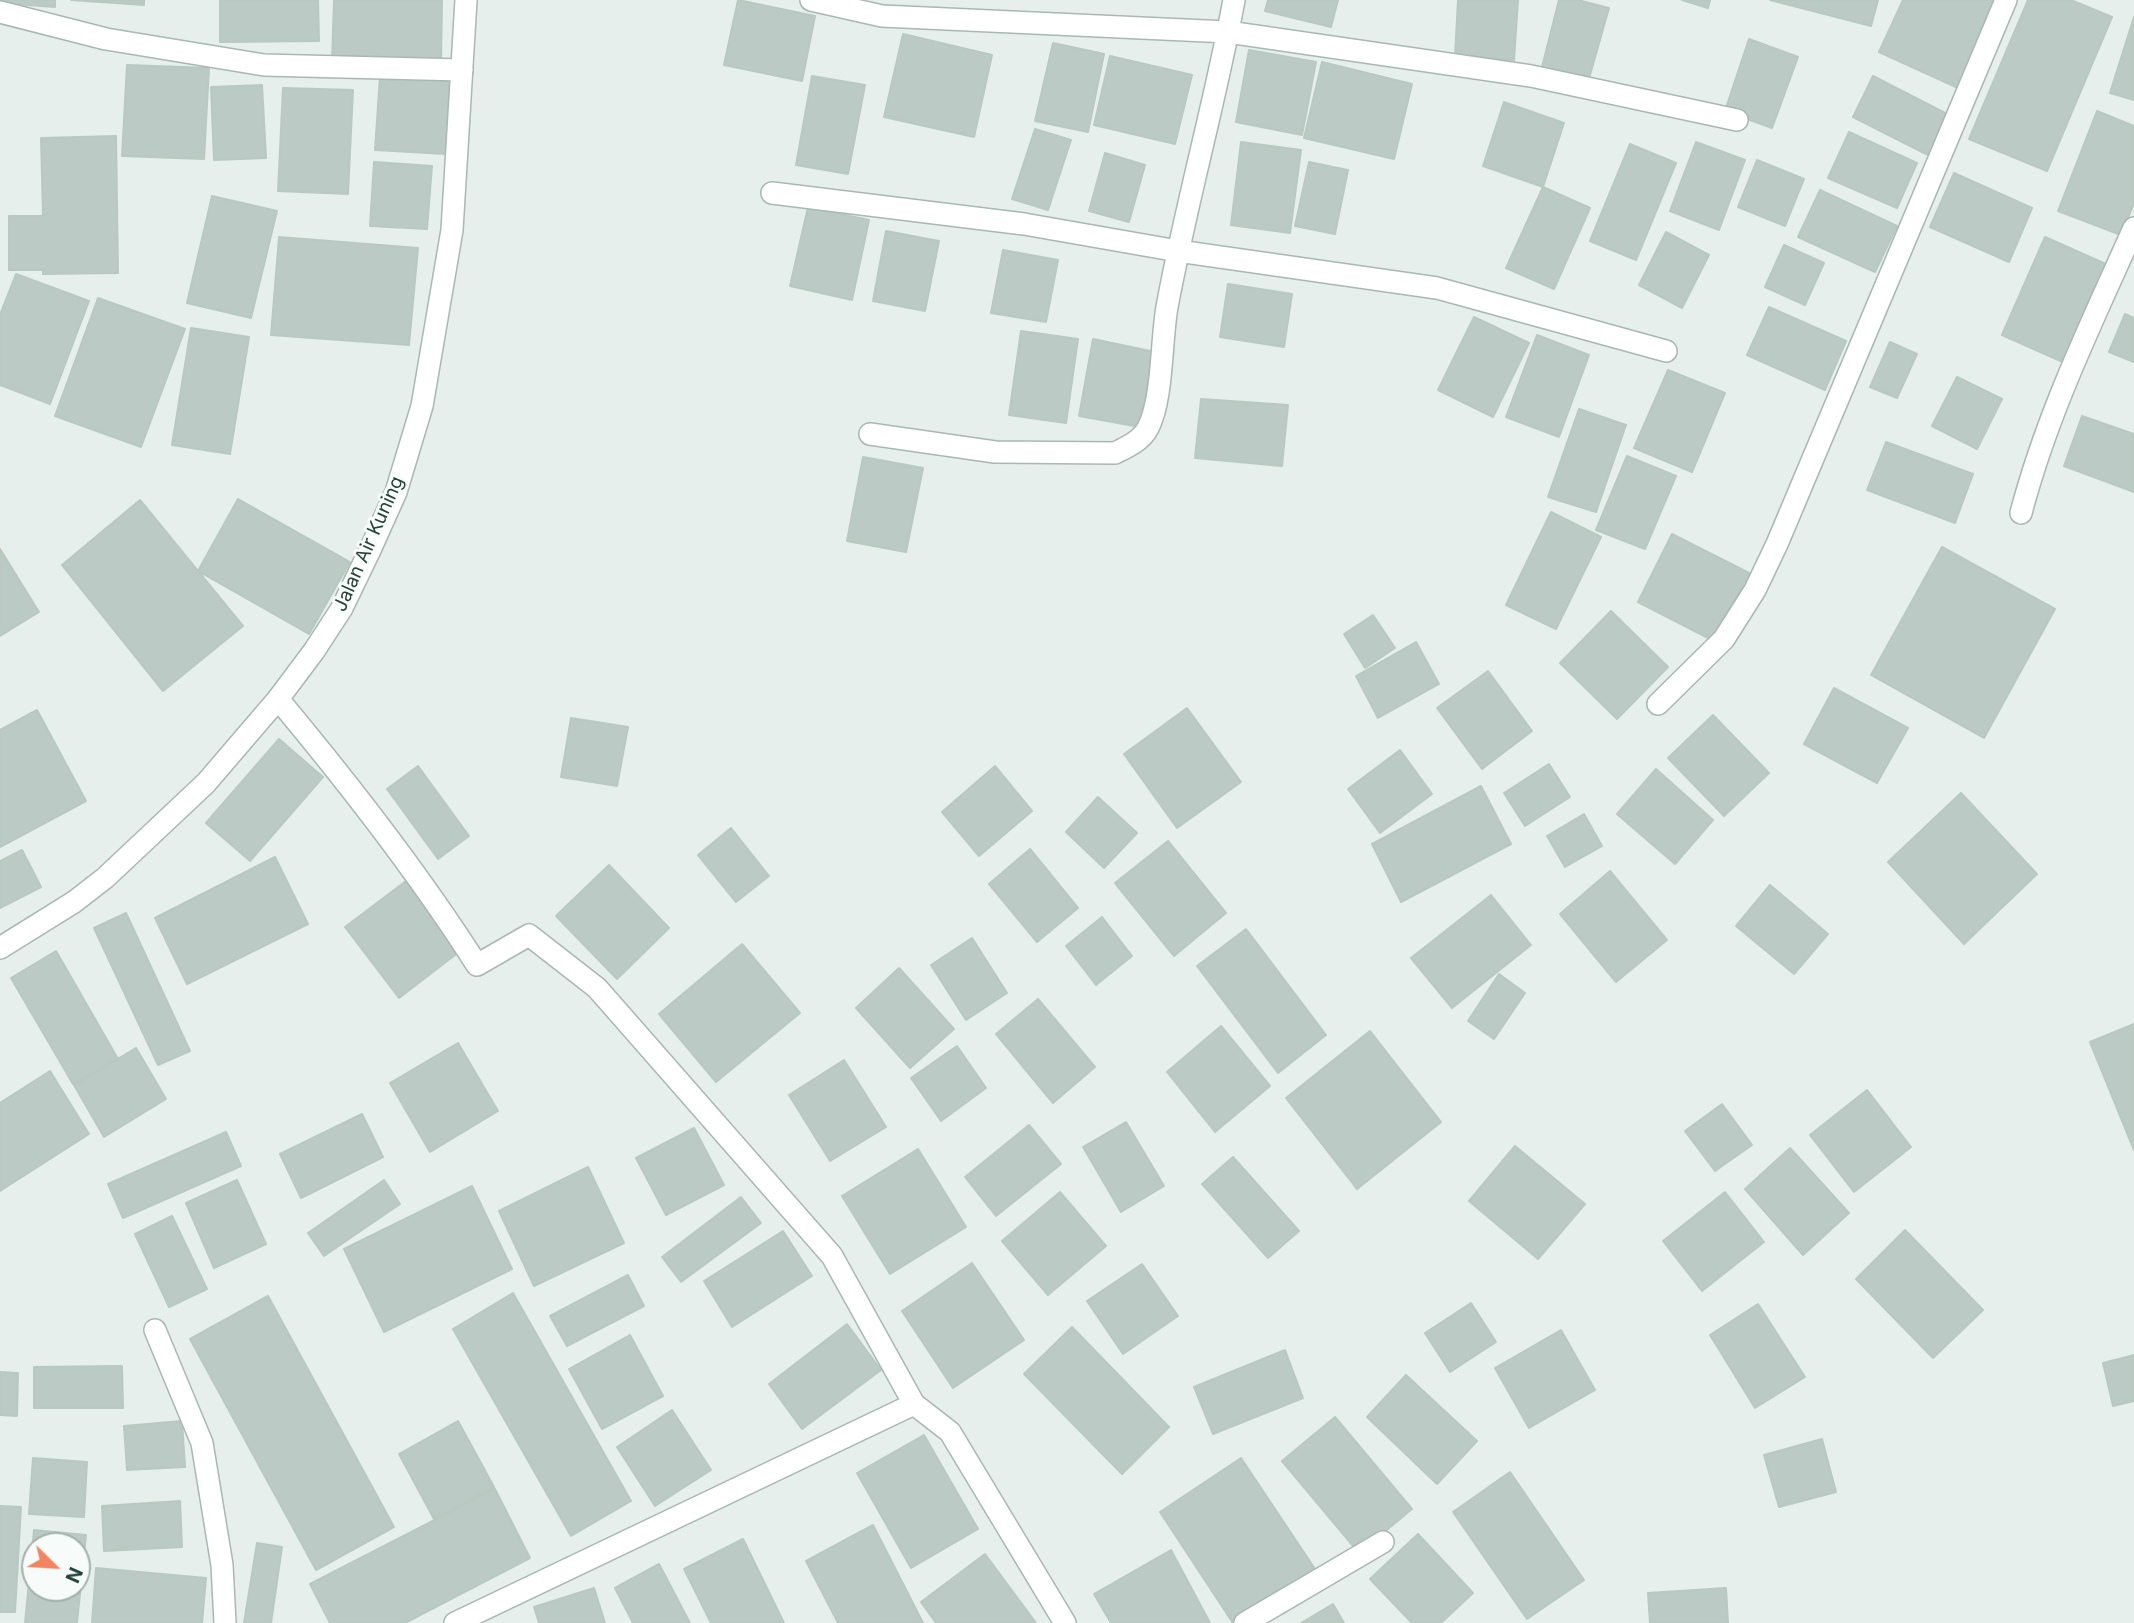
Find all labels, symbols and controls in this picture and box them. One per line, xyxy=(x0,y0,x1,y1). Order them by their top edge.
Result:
street label: Jalan Air Kuning xyxy=(329,473,409,615)
north arrow xyxy=(21,1532,91,1602)
text: N xyxy=(60,1564,87,1586)

